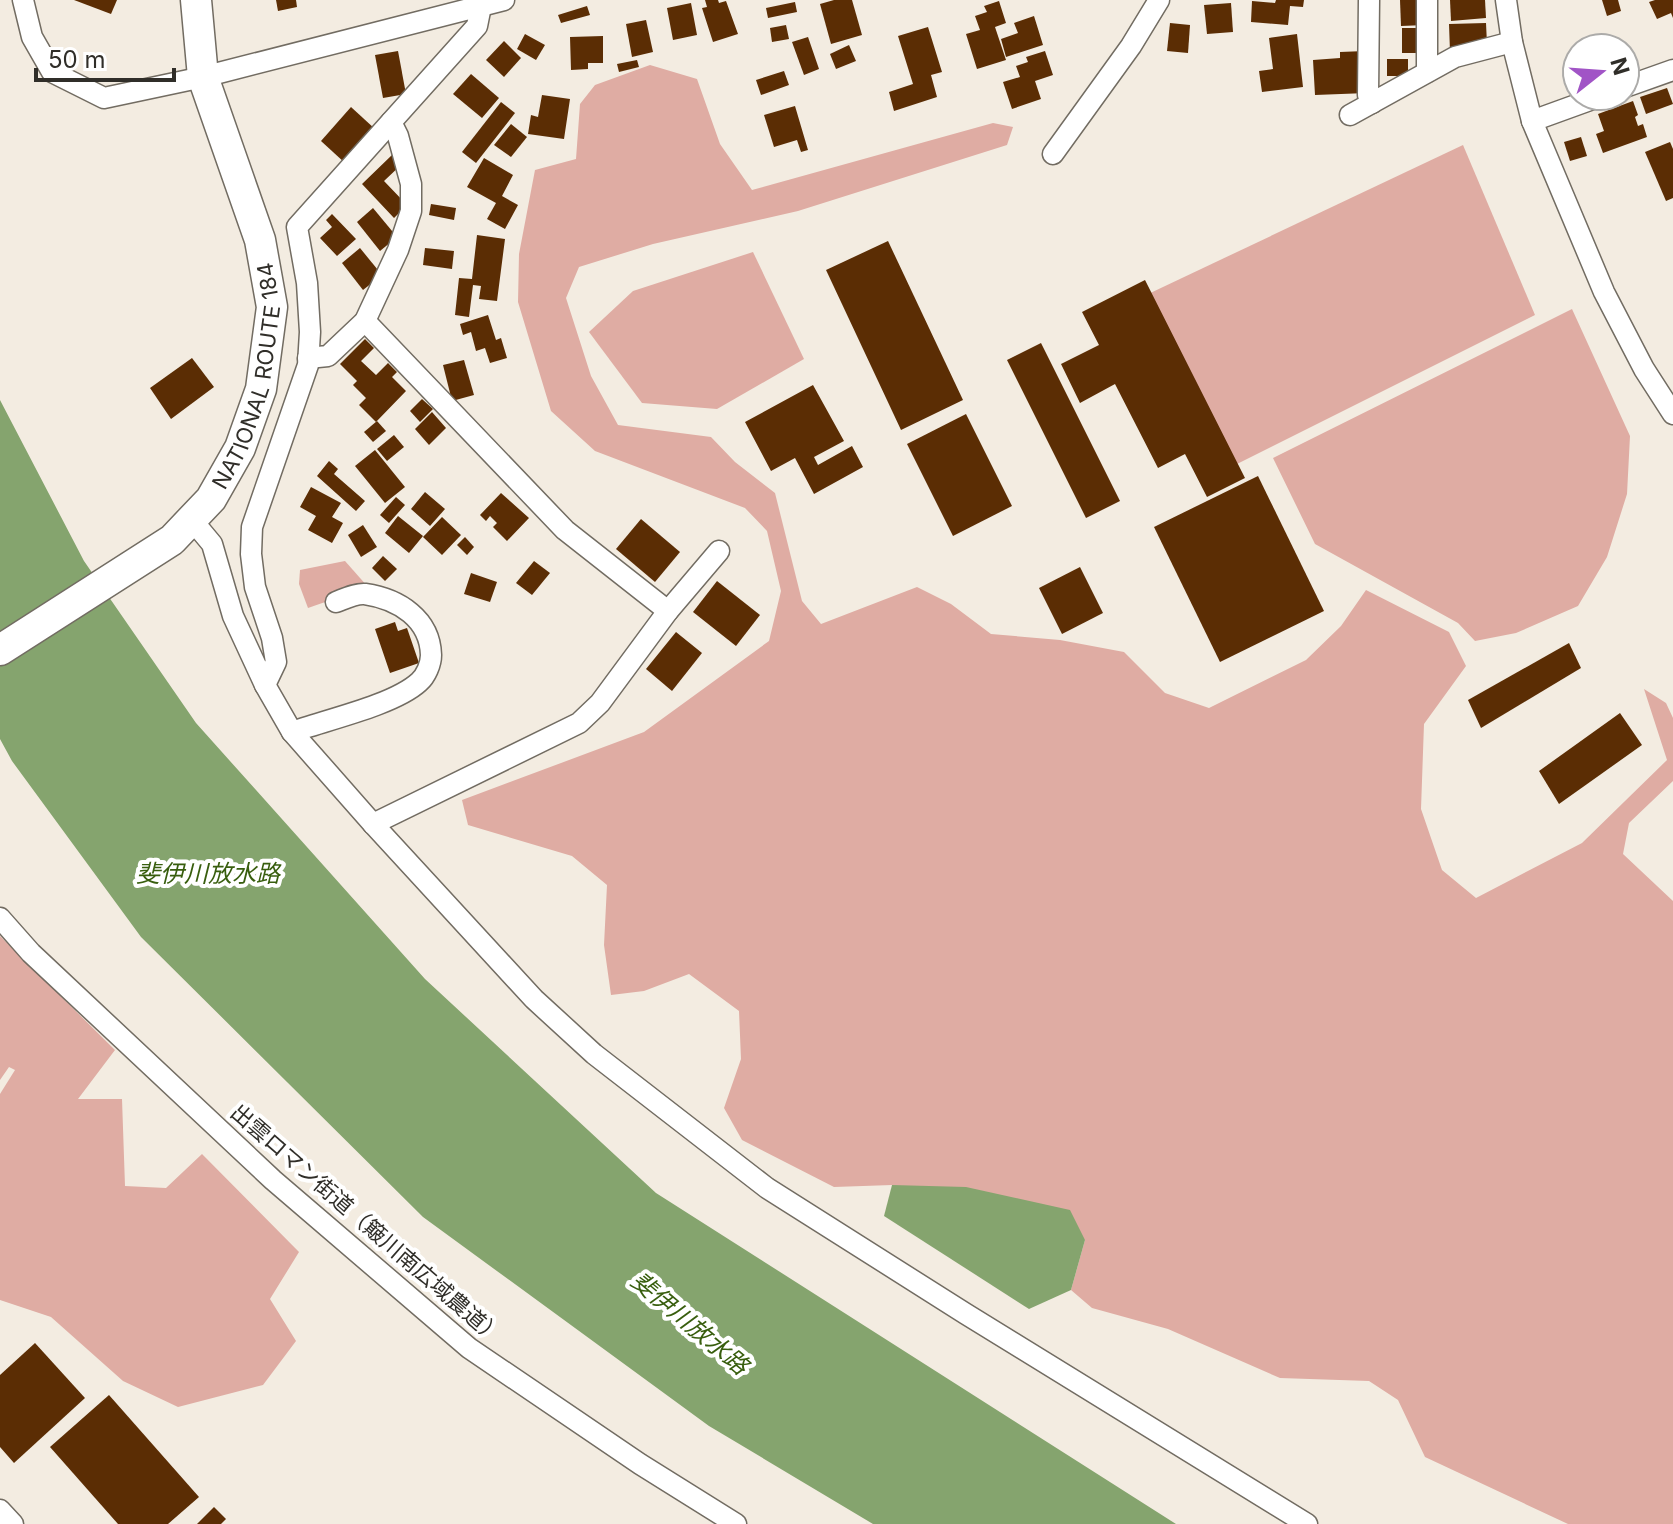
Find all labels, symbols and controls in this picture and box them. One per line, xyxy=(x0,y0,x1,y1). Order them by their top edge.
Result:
scale bar xyxy=(36,32,174,82)
north arrow xyxy=(1561,32,1641,112)
text: 50 m xyxy=(48,45,106,74)
text: N xyxy=(1605,54,1635,78)
street label: NATIONAL ROUTE 184 xyxy=(206,261,285,493)
water label: 斐伊川放水路 xyxy=(136,859,282,888)
street label: 出雲ロマン街道（簸川南広域農道） xyxy=(226,1099,508,1349)
water label: 斐伊川放水路 xyxy=(626,1266,756,1382)

